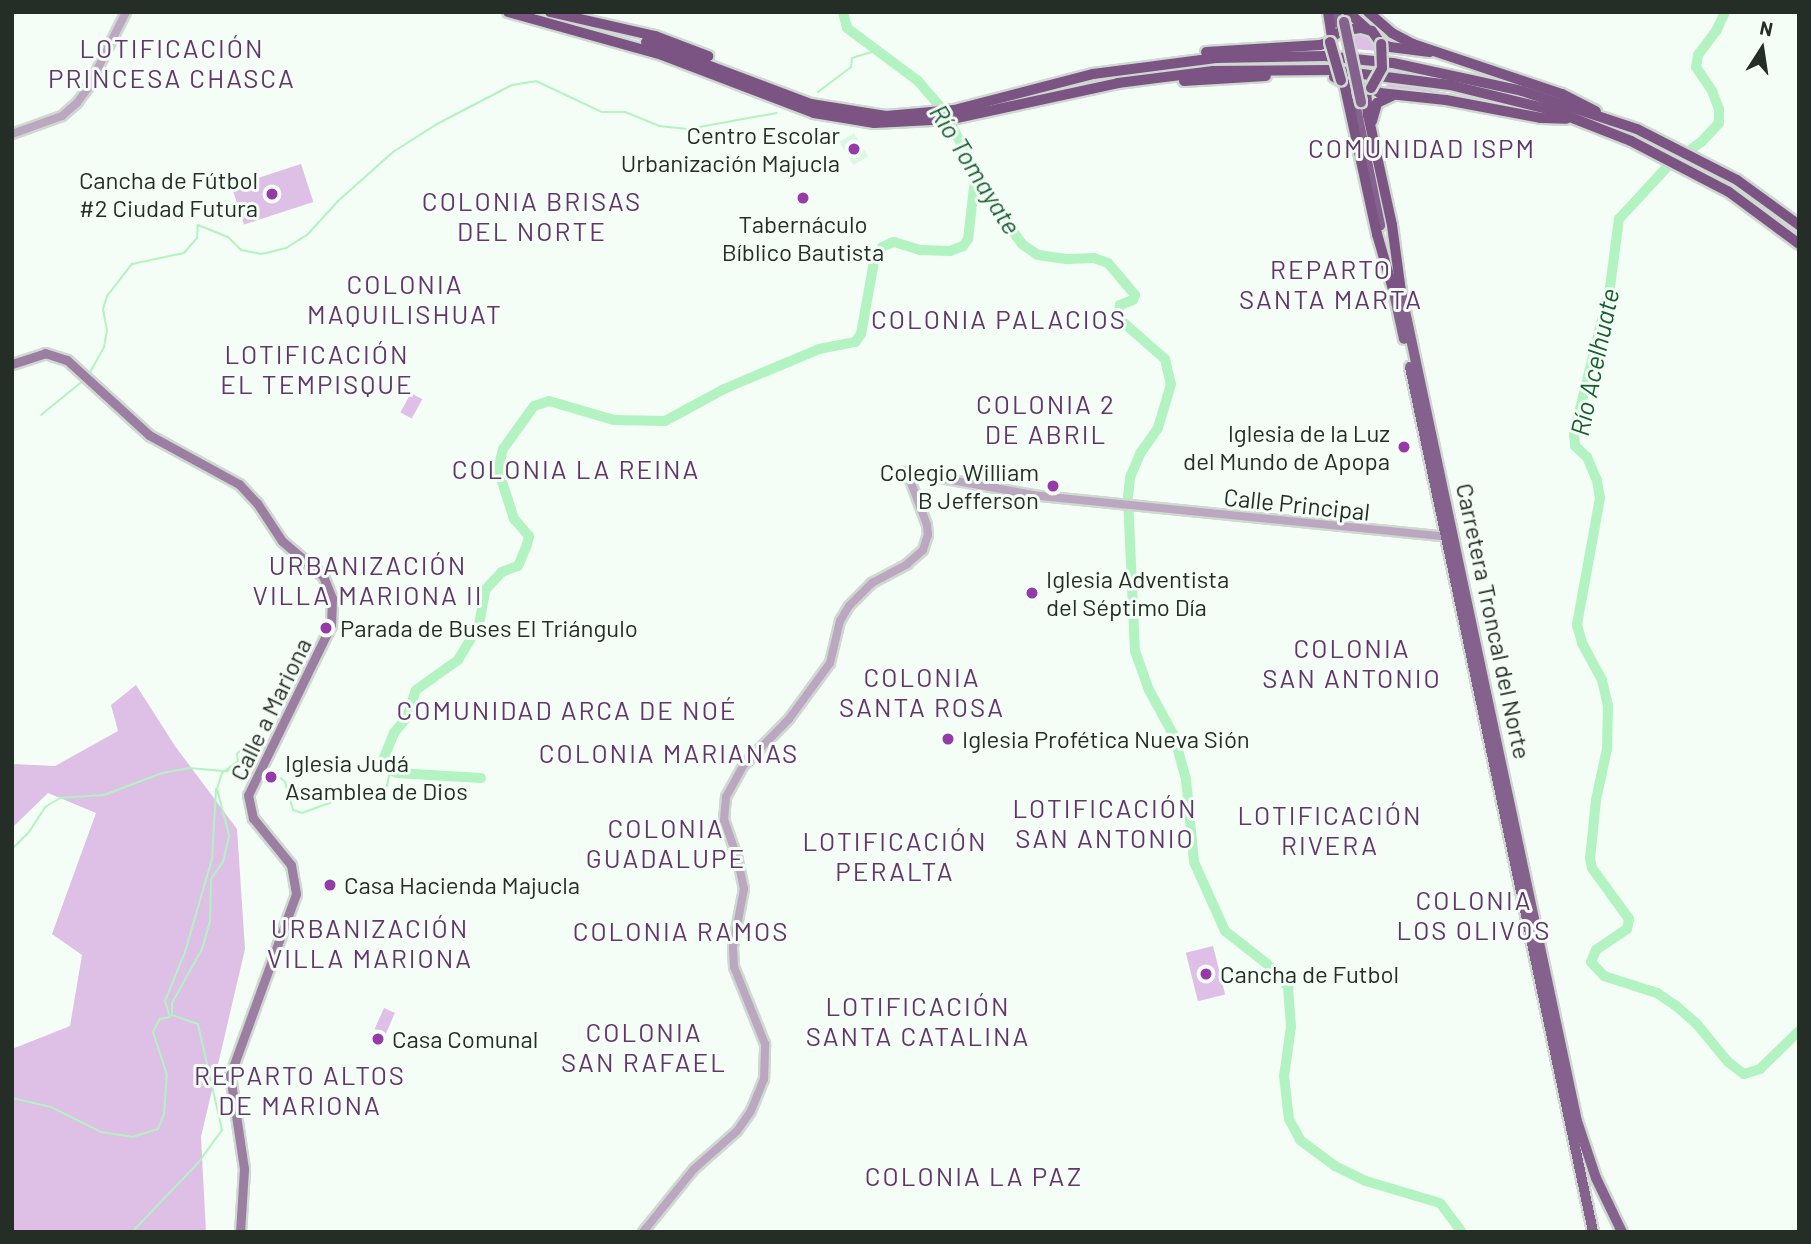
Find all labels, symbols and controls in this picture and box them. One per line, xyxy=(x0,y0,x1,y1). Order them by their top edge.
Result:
north arrow xyxy=(1727,14,1797,84)
text: N xyxy=(1758,15,1775,41)
district label: LOTIFICACIÓN PRINCESA CHASCA xyxy=(50,32,294,94)
water label: Río Tomayate xyxy=(924,98,1028,240)
place label: Centro Escolar Urbanización Majucla xyxy=(621,121,840,177)
district label: COMUNIDAD ISPM xyxy=(1310,132,1534,164)
marker: Centro Escolar Urbanización Majucla xyxy=(846,141,862,157)
place label: Cancha de Fútbol #2 Ciudad Futura xyxy=(79,166,258,222)
district label: COLONIA BRISAS DEL NORTE xyxy=(424,185,640,246)
marker: Cancha de Fútbol #2 Ciudad Futura xyxy=(264,186,280,202)
marker: Tabernáculo Bíblico Bautista xyxy=(795,190,811,206)
place label: Tabernáculo Bíblico Bautista xyxy=(722,210,884,266)
district label: REPARTO SANTA MARTA xyxy=(1240,253,1422,314)
district label: COLONIA MAQUILISHUAT xyxy=(309,268,501,330)
water label: Río Acelhuate xyxy=(1563,285,1625,439)
district label: COLONIA PALACIOS xyxy=(873,303,1125,335)
district label: LOTIFICACIÓN EL TEMPISQUE xyxy=(222,338,412,400)
district label: COLONIA 2 DE ABRIL xyxy=(977,388,1115,450)
place label: Iglesia de la Luz del Mundo de Apopa xyxy=(1183,419,1390,475)
marker: Iglesia de la Luz del Mundo de Apopa xyxy=(1396,439,1412,455)
district label: COLONIA LA REINA xyxy=(454,453,698,485)
place label: Colegio William B Jefferson xyxy=(880,458,1039,514)
marker: Colegio William B Jefferson xyxy=(1045,478,1061,494)
street label: Carretera Troncal del Norte xyxy=(1451,480,1537,762)
street label: Calle Principal xyxy=(1223,482,1371,526)
district label: URBANIZACIÓN VILLA MARIONA II xyxy=(255,549,481,610)
place label: Iglesia Adventista del Séptimo Día xyxy=(1046,565,1229,621)
marker: Iglesia Adventista del Séptimo Día xyxy=(1024,585,1040,601)
place label: Parada de Buses El Triángulo xyxy=(340,614,638,642)
marker: Parada de Buses El Triángulo xyxy=(318,620,334,636)
district label: COLONIA SAN ANTONIO xyxy=(1264,632,1440,694)
street label: Calle a Mariona xyxy=(223,633,317,785)
district label: COLONIA SANTA ROSA xyxy=(840,661,1004,722)
district label: COMUNIDAD ARCA DE NOÉ xyxy=(399,694,735,726)
place label: Iglesia Profética Nueva Sión xyxy=(962,725,1250,753)
marker: Iglesia Profética Nueva Sión xyxy=(940,731,956,747)
district label: COLONIA MARIANAS xyxy=(541,737,797,769)
place label: Iglesia Judá Asamblea de Dios xyxy=(285,749,468,805)
marker: Iglesia Judá Asamblea de Dios xyxy=(263,769,279,785)
district label: LOTIFICACIÓN SAN ANTONIO xyxy=(1014,792,1196,854)
district label: LOTIFICACIÓN RIVERA xyxy=(1239,799,1421,860)
district label: COLONIA GUADALUPE xyxy=(587,812,745,874)
district label: LOTIFICACIÓN PERALTA xyxy=(804,825,986,886)
place label: Casa Hacienda Majucla xyxy=(344,871,580,899)
marker: Casa Hacienda Majucla xyxy=(322,877,338,893)
district label: COLONIA LOS OLIVOS xyxy=(1398,884,1550,946)
district label: URBANIZACIÓN VILLA MARIONA xyxy=(269,912,471,974)
district label: COLONIA RAMOS xyxy=(574,915,788,947)
place label: Cancha de Futbol xyxy=(1220,960,1399,988)
marker: Cancha de Futbol xyxy=(1198,966,1214,982)
district label: LOTIFICACIÓN SANTA CATALINA xyxy=(807,990,1029,1052)
district label: COLONIA SAN RAFAEL xyxy=(562,1016,726,1078)
place label: Casa Comunal xyxy=(392,1025,538,1053)
marker: Casa Comunal xyxy=(370,1031,386,1047)
district label: REPARTO ALTOS DE MARIONA xyxy=(196,1059,404,1120)
district label: COLONIA LA PAZ xyxy=(867,1160,1081,1192)

